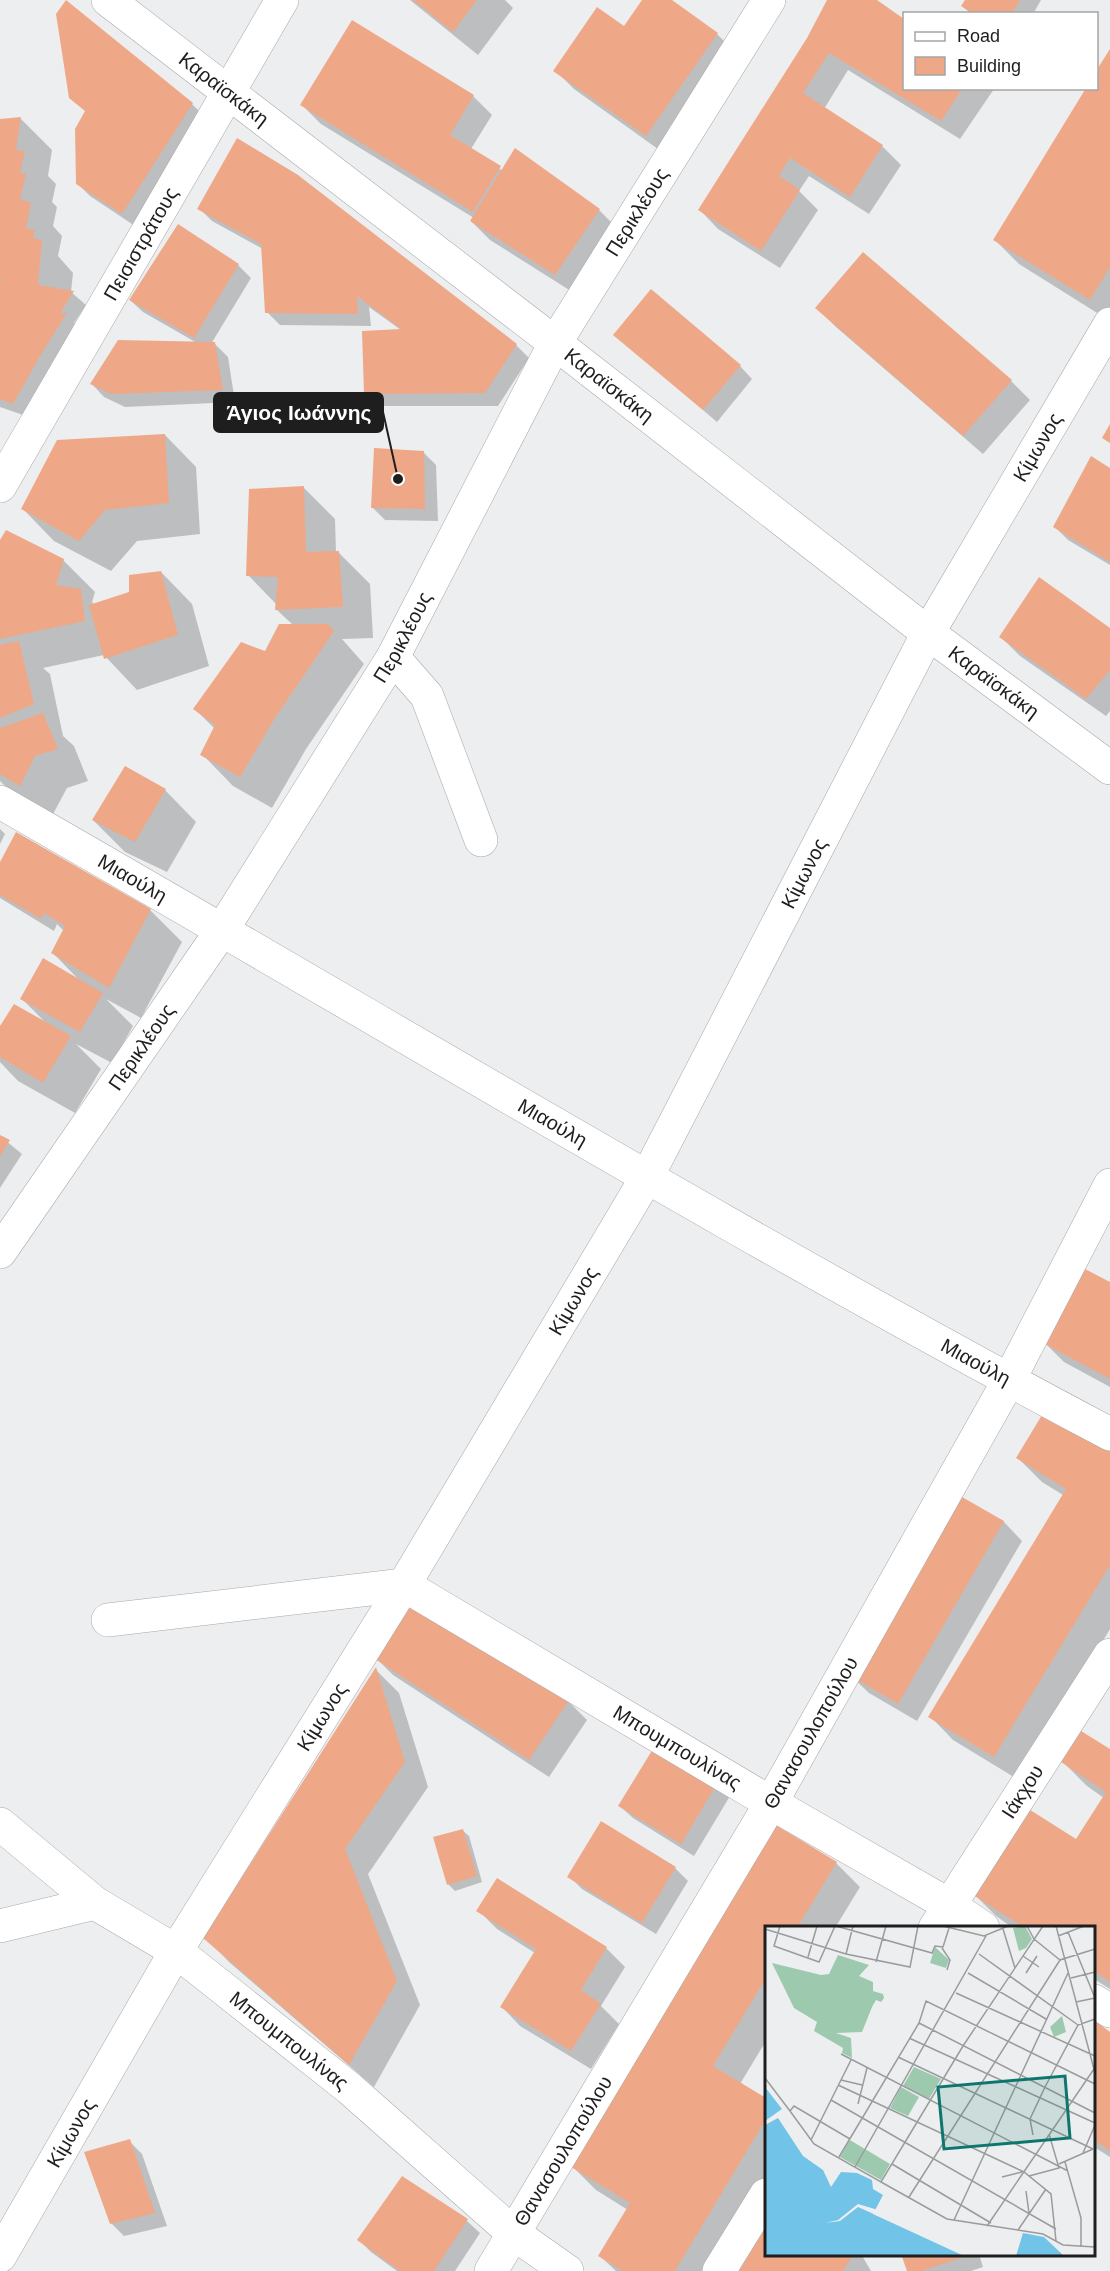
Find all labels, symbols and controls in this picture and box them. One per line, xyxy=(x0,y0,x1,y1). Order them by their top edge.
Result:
legend xyxy=(903,12,1098,90)
text: Road xyxy=(957,26,1000,46)
street label: Καραϊσκάκη xyxy=(175,48,273,130)
text: Building xyxy=(957,56,1021,76)
street label: Περικλέους xyxy=(601,163,673,260)
street label: Πεισιστράτους xyxy=(99,183,182,304)
street label: Καραϊσκάκη xyxy=(560,344,658,427)
callout: Άγιος Ιωάννης xyxy=(214,393,383,432)
text: Άγιος Ιωάννης xyxy=(226,401,372,425)
street label: Κίμωνος xyxy=(1009,409,1066,486)
street label: Περικλέους xyxy=(369,588,436,687)
street label: Καραϊσκάκη xyxy=(944,641,1043,723)
street label: Κίμωνος xyxy=(777,834,831,912)
street label: Μιαούλη xyxy=(94,850,171,907)
street label: Περικλέους xyxy=(104,999,179,1094)
street label: Μιαούλη xyxy=(514,1094,591,1151)
street label: Κίμωνος xyxy=(544,1262,602,1339)
street label: Μιαούλη xyxy=(937,1334,1014,1390)
street label: Θανασουλοπούλου xyxy=(759,1653,862,1813)
street label: Κίμωνος xyxy=(293,1679,351,1755)
street label: Μπουμπουλίνας xyxy=(609,1701,746,1794)
street label: Ιάκχου xyxy=(997,1761,1048,1822)
inset map xyxy=(765,1926,1095,2256)
street label: Μπουμπουλίνας xyxy=(225,1987,353,2094)
street label: Θανασουλοπούλου xyxy=(510,2072,616,2230)
street label: Κίμωνος xyxy=(43,2094,100,2171)

